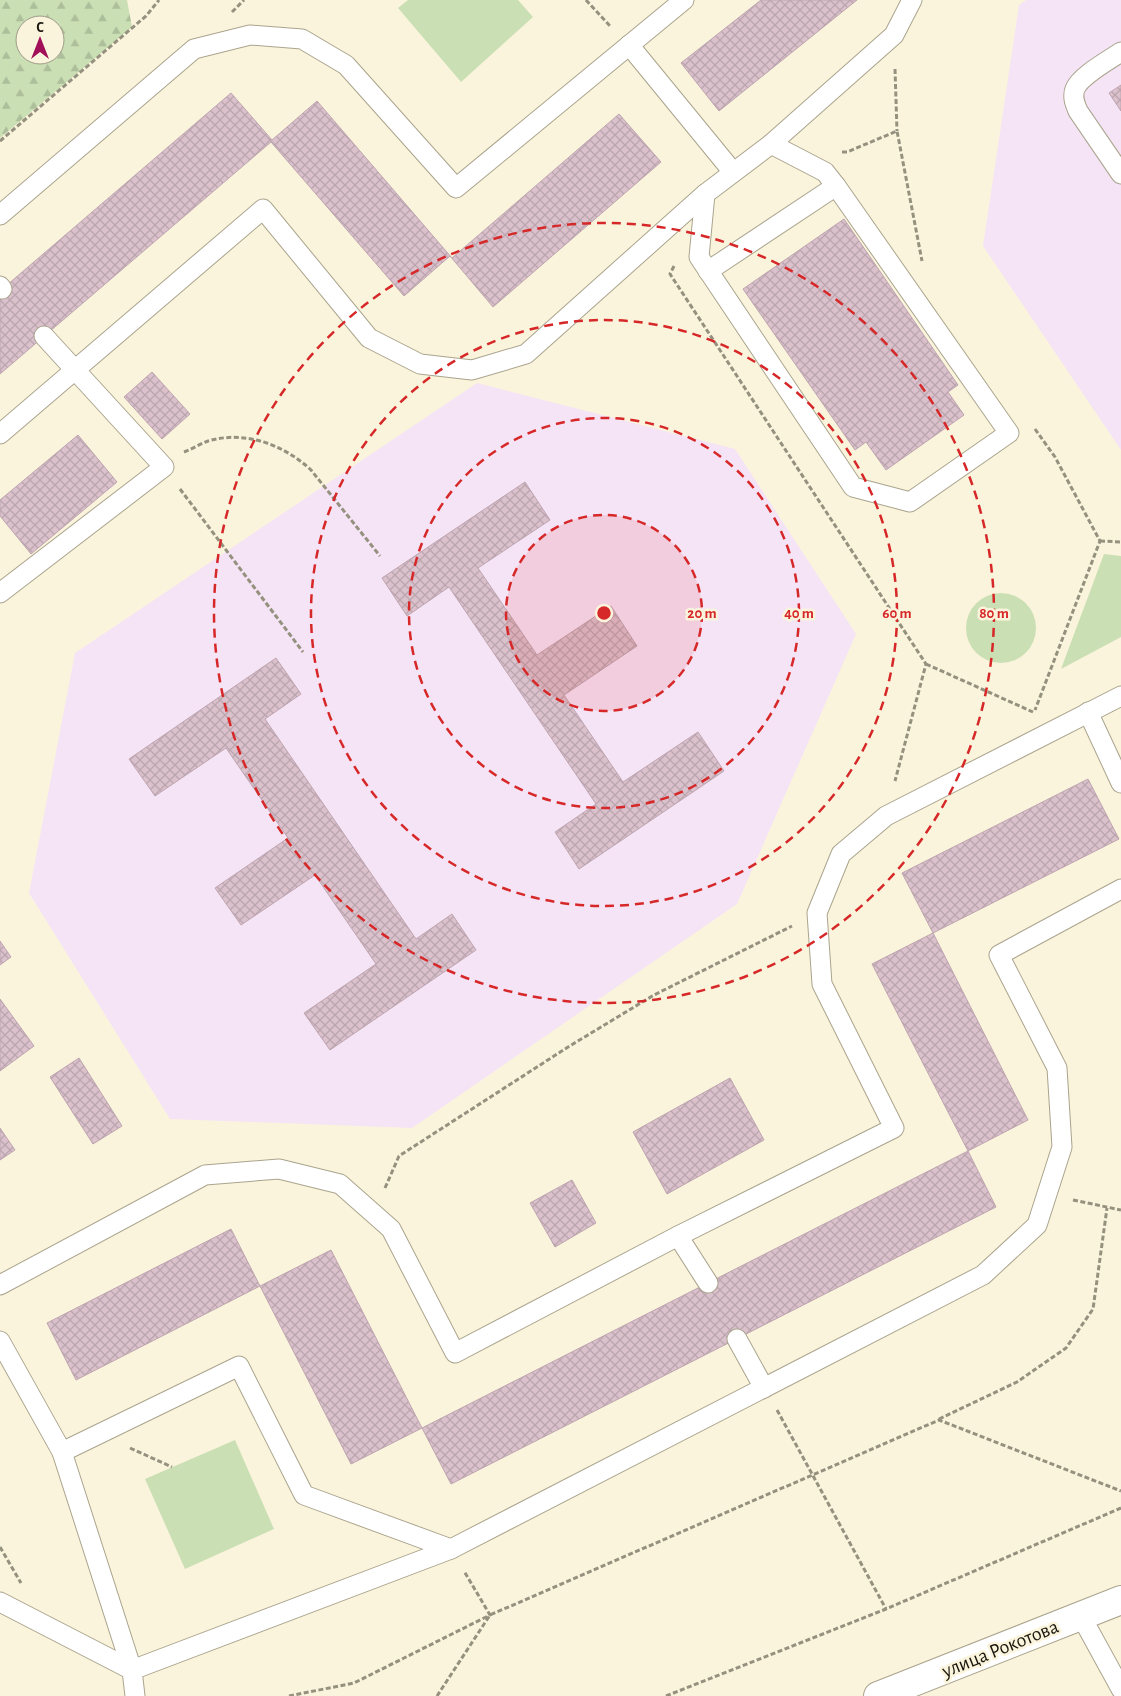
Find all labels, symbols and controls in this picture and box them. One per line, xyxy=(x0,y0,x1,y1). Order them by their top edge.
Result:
north arrow xyxy=(15,15,65,65)
text: С xyxy=(36,21,44,35)
centre of rings xyxy=(595,604,613,622)
text: 20 m xyxy=(687,606,717,621)
text: 40 m xyxy=(784,606,814,621)
text: 60 m xyxy=(882,606,912,621)
text: 80 m xyxy=(979,606,1009,621)
street label: улица Рокотова xyxy=(938,1617,1061,1682)

